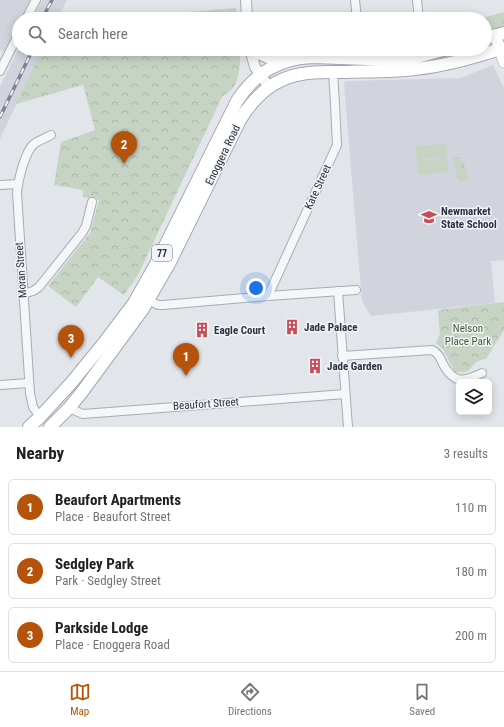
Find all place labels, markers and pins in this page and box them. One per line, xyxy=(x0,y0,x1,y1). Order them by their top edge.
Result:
pin: 2 xyxy=(111,131,137,164)
place label: Newmarket State School xyxy=(441,205,497,231)
school or university icon: Newmarket State School xyxy=(420,208,438,226)
building icon: Jade Palace xyxy=(283,318,301,336)
building icon: Eagle Court xyxy=(193,321,211,339)
place label: Jade Palace xyxy=(304,321,357,334)
place label: Eagle Court xyxy=(214,324,266,337)
pin: 3 xyxy=(58,325,84,358)
pin: 1 xyxy=(173,343,199,376)
building icon: Jade Garden xyxy=(306,357,324,375)
place label: Jade Garden xyxy=(327,360,382,373)

